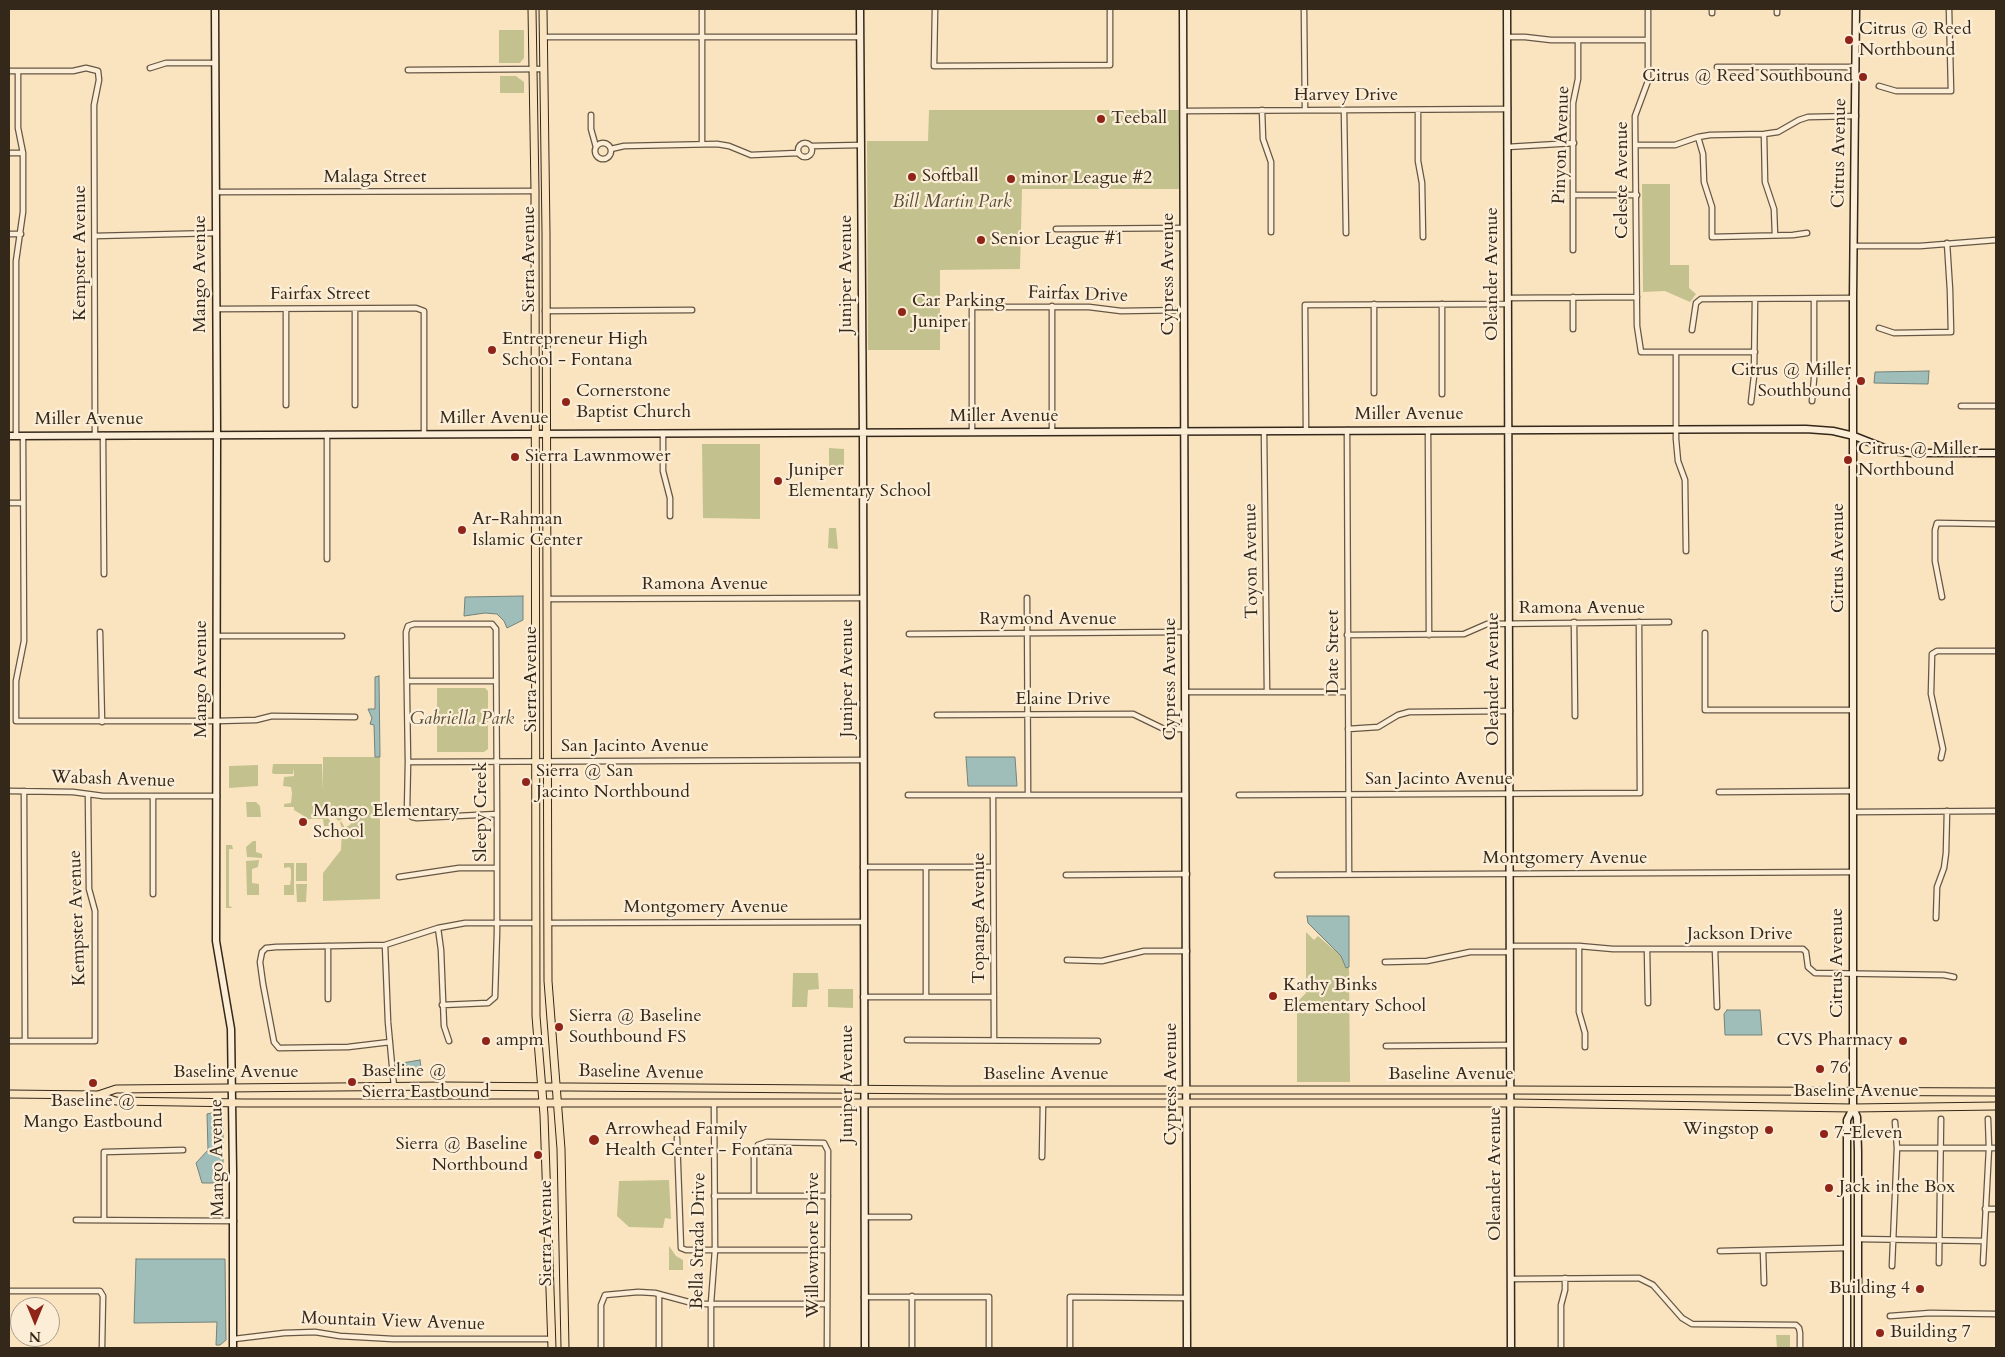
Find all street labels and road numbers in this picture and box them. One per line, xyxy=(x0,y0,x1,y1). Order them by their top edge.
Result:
street label: Harvey Drive xyxy=(1294,85,1398,107)
street label: Pinyon Avenue xyxy=(1549,85,1575,205)
street label: Citrus Avenue xyxy=(1828,98,1852,208)
street label: Celeste Avenue xyxy=(1612,121,1634,239)
street label: Malaga Street xyxy=(323,167,427,189)
street label: Kempster Avenue xyxy=(70,185,92,321)
street label: Sierra Avenue xyxy=(519,206,541,312)
street label: Oleander Avenue xyxy=(1482,207,1504,341)
street label: Cypress Avenue xyxy=(1158,213,1180,335)
street label: Mango Avenue xyxy=(190,215,212,333)
street label: Juniper Avenue xyxy=(836,215,858,333)
street label: Fairfax Drive xyxy=(1028,282,1128,308)
street label: Fairfax Street xyxy=(270,284,370,306)
street label: Miller Avenue xyxy=(1354,404,1464,426)
street label: Miller Avenue xyxy=(949,406,1059,428)
street label: Miller Avenue xyxy=(439,408,549,430)
street label: Miller Avenue xyxy=(34,409,144,431)
street label: Toyon Avenue xyxy=(1240,503,1264,619)
street label: Citrus Avenue xyxy=(1828,503,1850,613)
street label: Ramona Avenue xyxy=(642,574,768,596)
street label: Ramona Avenue xyxy=(1519,598,1645,620)
street label: Raymond Avenue xyxy=(979,609,1117,631)
street label: Date Street xyxy=(1323,610,1345,694)
street label: Oleander Avenue xyxy=(1483,612,1505,746)
street label: Cypress Avenue xyxy=(1160,618,1182,740)
street label: Juniper Avenue xyxy=(837,619,859,737)
street label: Mango Avenue xyxy=(191,620,213,738)
street label: Sierra Avenue xyxy=(521,626,543,732)
street label: Elaine Drive xyxy=(1015,689,1111,711)
street label: San Jacinto Avenue xyxy=(561,736,709,758)
street label: Sleepy Creek xyxy=(471,762,493,862)
street label: Wabash Avenue xyxy=(51,767,175,793)
street label: San Jacinto Avenue xyxy=(1365,769,1513,791)
street label: Montgomery Avenue xyxy=(1482,848,1648,870)
street label: Kempster Avenue xyxy=(65,850,91,986)
street label: Topanga Avenue xyxy=(969,852,991,984)
street label: Montgomery Avenue xyxy=(623,897,789,919)
street label: Citrus Avenue xyxy=(1827,908,1849,1018)
street label: Jackson Drive xyxy=(1687,924,1793,946)
street label: Cypress Avenue xyxy=(1161,1023,1183,1145)
street label: Juniper Avenue xyxy=(837,1025,859,1143)
street label: Baseline Avenue xyxy=(578,1061,704,1085)
street label: Baseline Avenue xyxy=(173,1062,299,1084)
street label: Baseline Avenue xyxy=(983,1064,1109,1086)
street label: Baseline Avenue xyxy=(1388,1064,1514,1086)
street label: Baseline Avenue xyxy=(1793,1081,1919,1103)
street label: Mango Avenue xyxy=(206,1099,230,1217)
street label: Oleander Avenue xyxy=(1485,1107,1507,1241)
street label: Bella Strada Drive xyxy=(687,1172,711,1310)
street label: Willowmore Drive xyxy=(803,1172,825,1318)
street label: Sierra Avenue xyxy=(536,1180,558,1286)
street label: Mountain View Avenue xyxy=(300,1308,486,1336)

